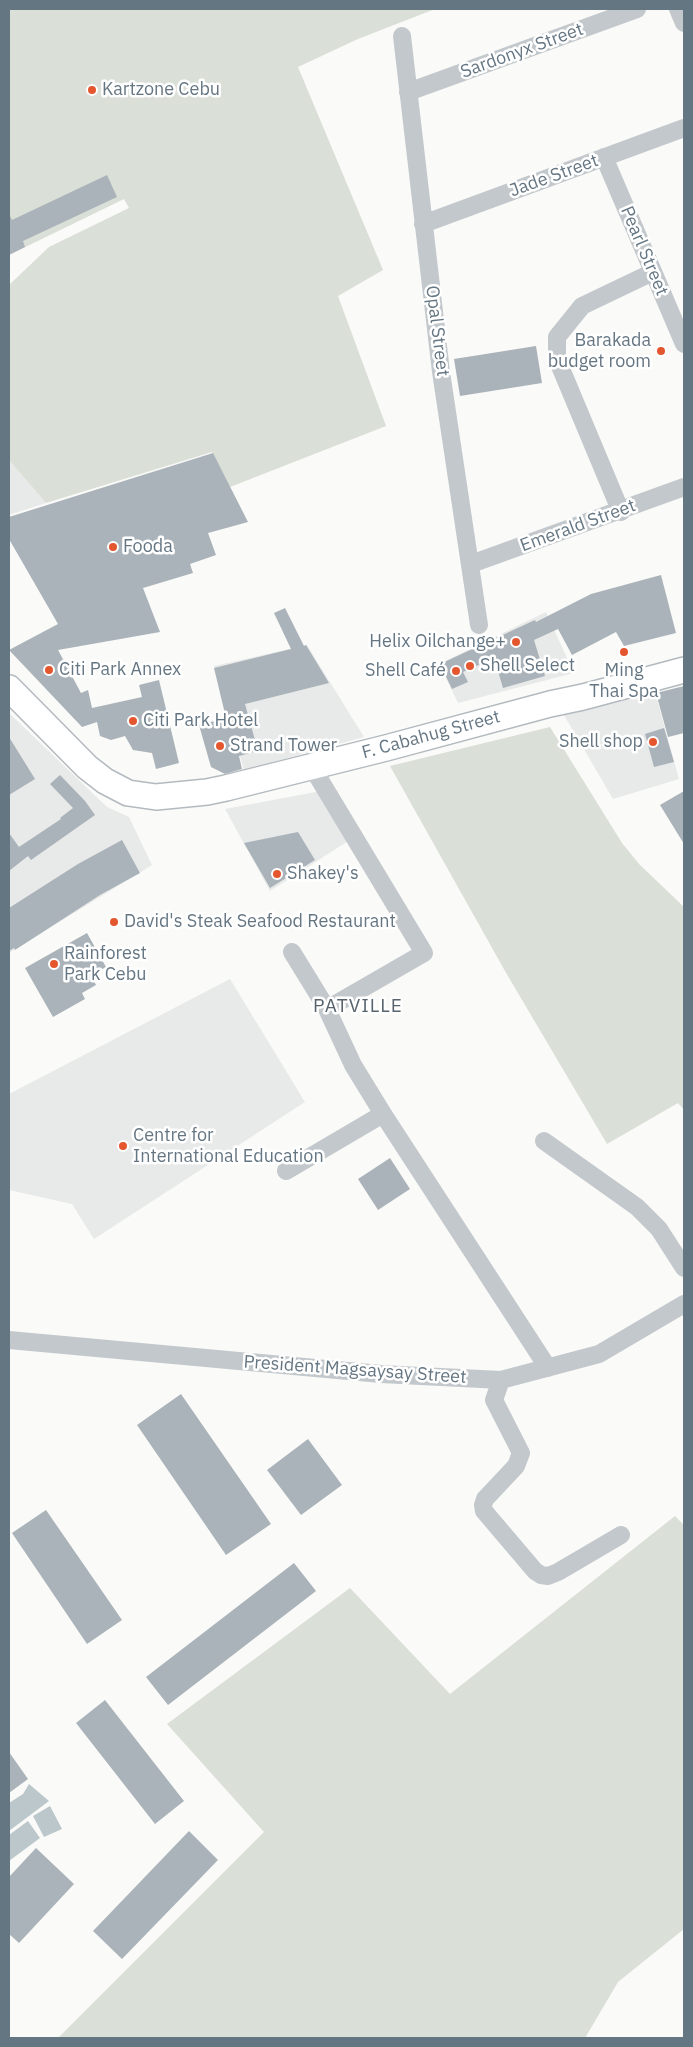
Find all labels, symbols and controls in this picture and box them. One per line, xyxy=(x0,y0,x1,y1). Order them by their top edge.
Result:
street label: Sardonyx Street xyxy=(458,19,586,83)
place label: Kartzone Cebu xyxy=(102,79,220,101)
marker: Kartzone Cebu xyxy=(86,84,98,96)
street label: Jade Street xyxy=(507,150,601,202)
street label: Pearl Street xyxy=(615,203,673,299)
street label: Opal Street xyxy=(421,284,453,378)
place label: Barakada budget room xyxy=(548,330,651,372)
marker: Barakada budget room xyxy=(655,345,667,357)
street label: Emerald Street xyxy=(517,495,639,557)
place label: Fooda xyxy=(123,536,173,558)
marker: Fooda xyxy=(107,541,119,553)
place label: Helix Oilchange+ xyxy=(369,631,506,653)
marker: Helix Oilchange+ xyxy=(510,636,522,648)
marker: Ming Thai Spa xyxy=(618,646,630,658)
place label: Shell Select xyxy=(480,655,575,677)
place label: Citi Park Annex xyxy=(59,659,181,681)
place label: Shell Café xyxy=(365,660,446,682)
marker: Shell Select xyxy=(464,660,476,672)
place label: Ming Thai Spa xyxy=(589,660,659,702)
marker: Citi Park Annex xyxy=(43,664,55,676)
marker: Shell Café xyxy=(450,665,462,677)
street label: F. Cabahug Street xyxy=(360,706,502,764)
place label: Citi Park Hotel xyxy=(143,710,258,732)
marker: Citi Park Hotel xyxy=(127,715,139,727)
place label: Shell shop xyxy=(559,731,643,753)
place label: Strand Tower xyxy=(230,735,337,757)
marker: Shell shop xyxy=(647,736,659,748)
marker: Strand Tower xyxy=(214,740,226,752)
place label: Shakey's xyxy=(287,863,359,885)
marker: Shakey's xyxy=(271,868,283,880)
place label: David's Steak Seafood Restaurant xyxy=(124,911,396,933)
marker: David's Steak Seafood Restaurant xyxy=(108,916,120,928)
place label: Rainforest Park Cebu xyxy=(64,943,147,986)
marker: Rainforest Park Cebu xyxy=(48,958,60,970)
district label: PATVILLE xyxy=(312,996,404,1018)
place label: Centre for International Education xyxy=(133,1125,324,1168)
marker: Centre for International Education xyxy=(117,1140,129,1152)
street label: President Magsaysay Street xyxy=(243,1351,467,1389)

